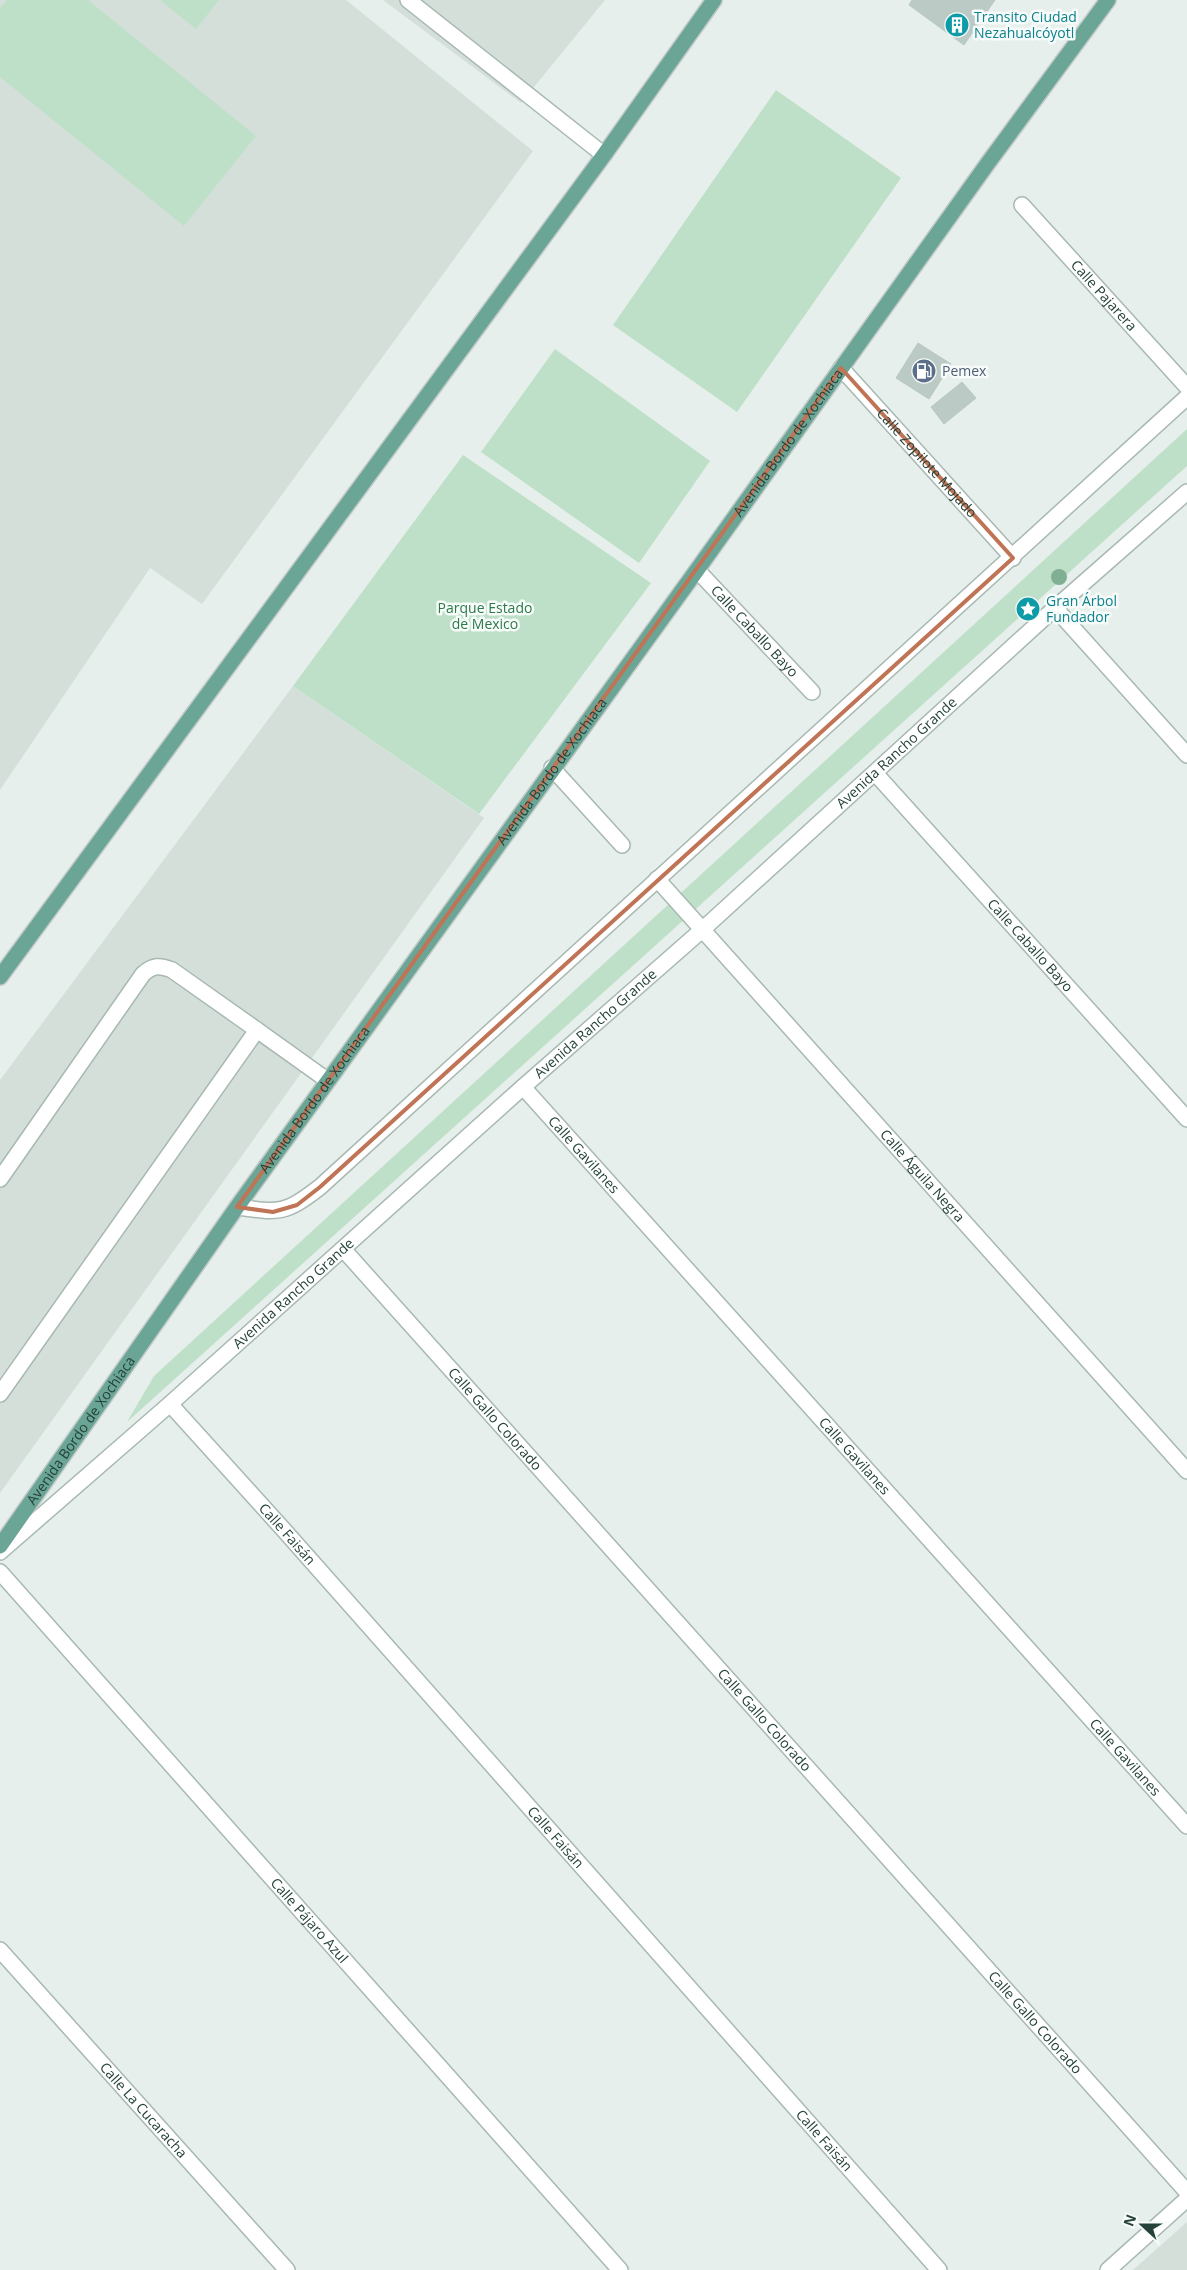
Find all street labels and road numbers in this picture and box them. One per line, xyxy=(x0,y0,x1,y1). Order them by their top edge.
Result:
street label: Calle Pajarera xyxy=(1067,255,1142,335)
street label: Avenida Bordo de Xochiaca xyxy=(728,365,847,520)
street label: Calle Zopilote Mojado xyxy=(873,404,982,521)
street label: Calle Caballo Bayo xyxy=(707,581,803,681)
street label: Avenida Rancho Grande xyxy=(832,692,961,812)
street label: Avenida Bordo de Xochiaca xyxy=(492,694,611,849)
street label: Calle Caballo Bayo xyxy=(984,894,1078,996)
street label: Avenida Rancho Grande xyxy=(530,964,660,1082)
street label: Avenida Bordo de Xochiaca xyxy=(254,1022,374,1177)
street label: Calle Gavilanes xyxy=(544,1111,624,1197)
street label: Calle Águila Negra xyxy=(876,1125,969,1226)
street label: Avenida Rancho Grande xyxy=(228,1233,358,1353)
street label: Avenida Bordo de Xochiaca xyxy=(22,1352,139,1508)
street label: Calle Gallo Colorado xyxy=(444,1363,547,1474)
street label: Calle Gavilanes xyxy=(815,1413,895,1499)
street label: Calle Faisán xyxy=(255,1499,320,1569)
street label: Calle Gallo Colorado xyxy=(714,1664,816,1775)
street label: Calle Gavilanes xyxy=(1086,1714,1166,1800)
street label: Calle Faisán xyxy=(524,1802,589,1872)
street label: Calle Pájaro Azul xyxy=(267,1873,353,1967)
street label: Calle Gallo Colorado xyxy=(985,1967,1087,2078)
street label: Calle La Cucaracha xyxy=(96,2058,192,2162)
street label: Calle Faisán xyxy=(792,2105,857,2175)

